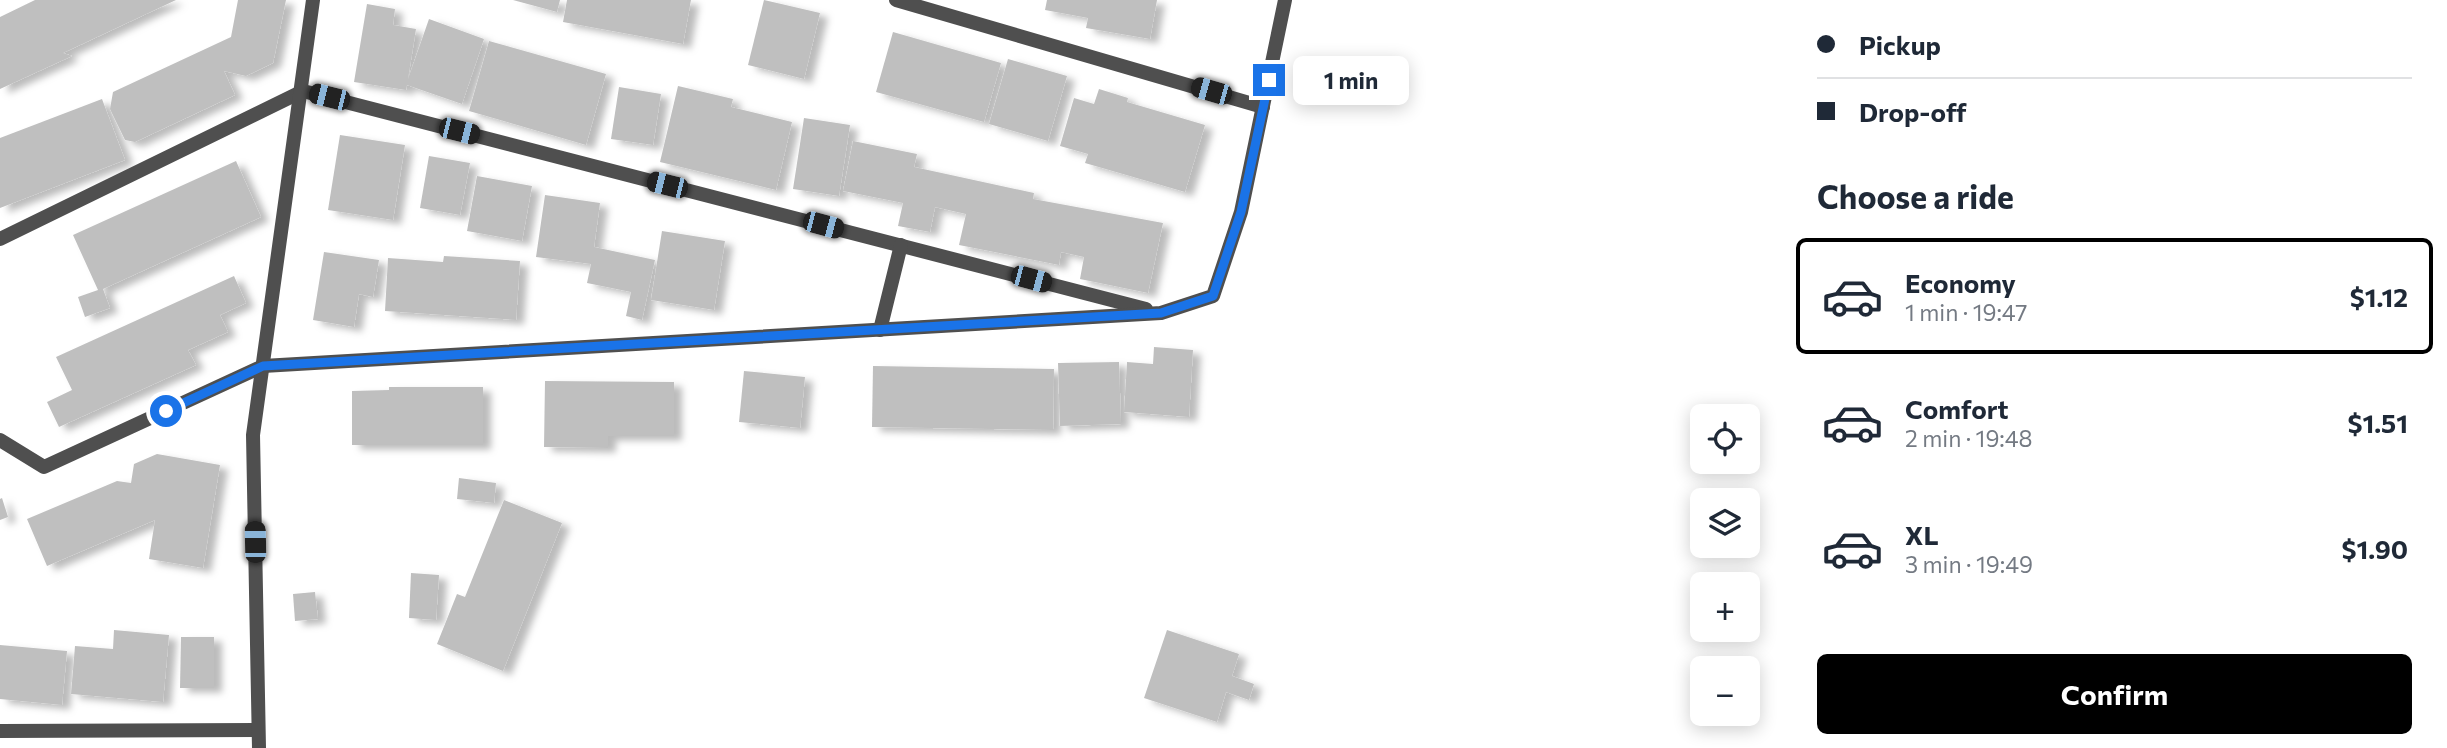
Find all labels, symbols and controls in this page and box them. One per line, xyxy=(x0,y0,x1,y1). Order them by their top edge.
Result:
text: Pickup xyxy=(1859,29,1941,60)
callout: 1 min xyxy=(1294,56,1409,104)
route end xyxy=(1253,64,1285,96)
text: 1 min xyxy=(1324,66,1378,94)
car xyxy=(1188,75,1235,107)
car xyxy=(307,82,352,112)
text: Drop-off xyxy=(1859,96,1966,127)
car xyxy=(437,116,482,146)
car xyxy=(645,170,690,200)
text: Choose a ride xyxy=(1817,176,2014,216)
car xyxy=(800,209,847,241)
car xyxy=(1008,263,1055,295)
icon: car xyxy=(1821,265,1884,328)
text: Economy xyxy=(1905,267,2016,298)
text: $1.12 xyxy=(2350,281,2408,312)
text: 1 min · 19:47 xyxy=(1905,298,2027,326)
icon: car xyxy=(1821,391,1884,454)
text: Comfort xyxy=(1905,393,2008,424)
route start xyxy=(150,395,182,427)
map controls xyxy=(1690,404,1760,726)
button: locate xyxy=(1690,404,1760,474)
text: $1.51 xyxy=(2347,407,2408,438)
text: 2 min · 19:48 xyxy=(1905,424,2033,452)
button: layers xyxy=(1690,488,1760,558)
icon: car xyxy=(1821,517,1884,580)
text: XL xyxy=(1905,519,1939,550)
car xyxy=(245,521,266,563)
text: $1.90 xyxy=(2341,533,2408,564)
text: 3 min · 19:49 xyxy=(1905,550,2033,578)
button: + xyxy=(1690,572,1760,642)
button: Confirm xyxy=(1817,654,2412,734)
button: − xyxy=(1690,656,1760,726)

